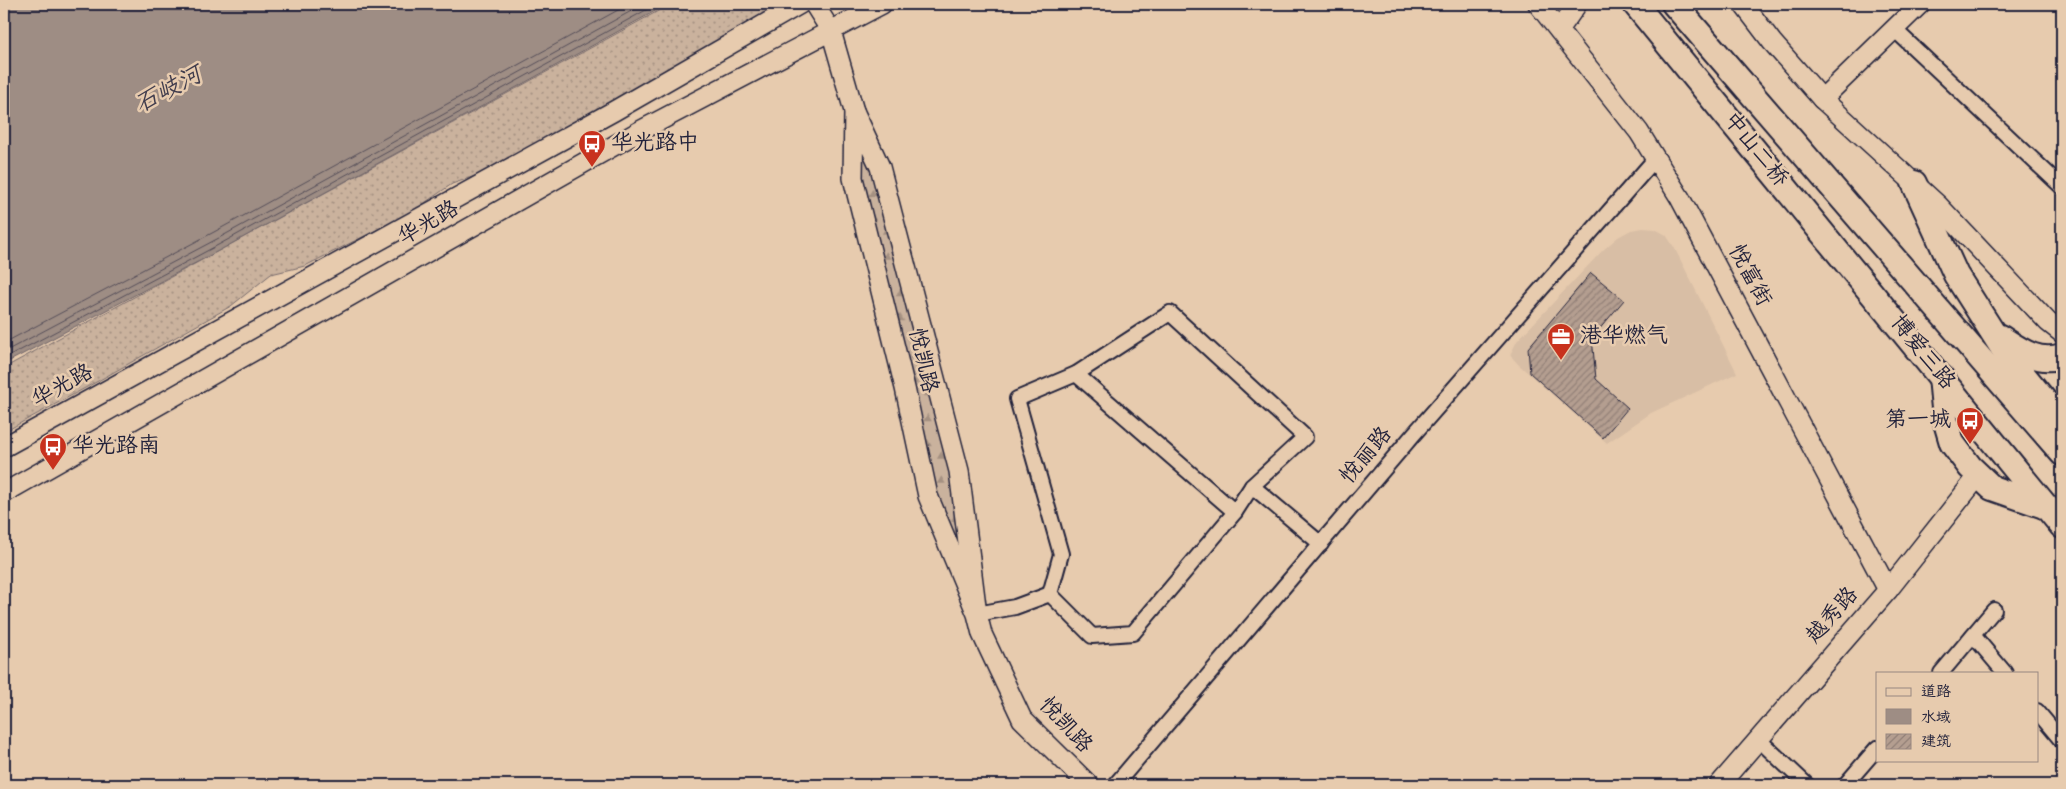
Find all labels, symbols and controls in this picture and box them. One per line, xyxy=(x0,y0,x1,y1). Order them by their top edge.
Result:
water label: 石岐河 xyxy=(129,57,213,123)
street label: 中山二桥 xyxy=(1715,106,1795,194)
place label: 华光路中 xyxy=(611,128,699,160)
bus stop icon: 华光路中 xyxy=(577,129,607,168)
street label: 华光路 xyxy=(392,194,466,254)
street label: 悦富街 xyxy=(1719,239,1779,313)
street label: 博爱三路 xyxy=(1882,309,1962,397)
place label: 港华燃气 xyxy=(1580,321,1668,353)
office icon: 港华燃气 xyxy=(1546,322,1576,361)
street label: 悦凯路 xyxy=(899,325,945,397)
street label: 华光路 xyxy=(26,357,100,417)
place label: 第一城 xyxy=(1885,405,1951,437)
bus stop icon: 第一城 xyxy=(1955,406,1985,445)
street label: 悦丽路 xyxy=(1334,420,1400,492)
place label: 华光路南 xyxy=(72,431,160,463)
bus stop icon: 华光路南 xyxy=(38,432,68,471)
street label: 越秀路 xyxy=(1799,581,1867,651)
legend xyxy=(1876,672,2038,762)
text: 道路 xyxy=(1921,681,1951,703)
street label: 悦凯路 xyxy=(1031,691,1099,761)
text: 水域 xyxy=(1921,707,1951,729)
text: 建筑 xyxy=(1921,731,1951,753)

